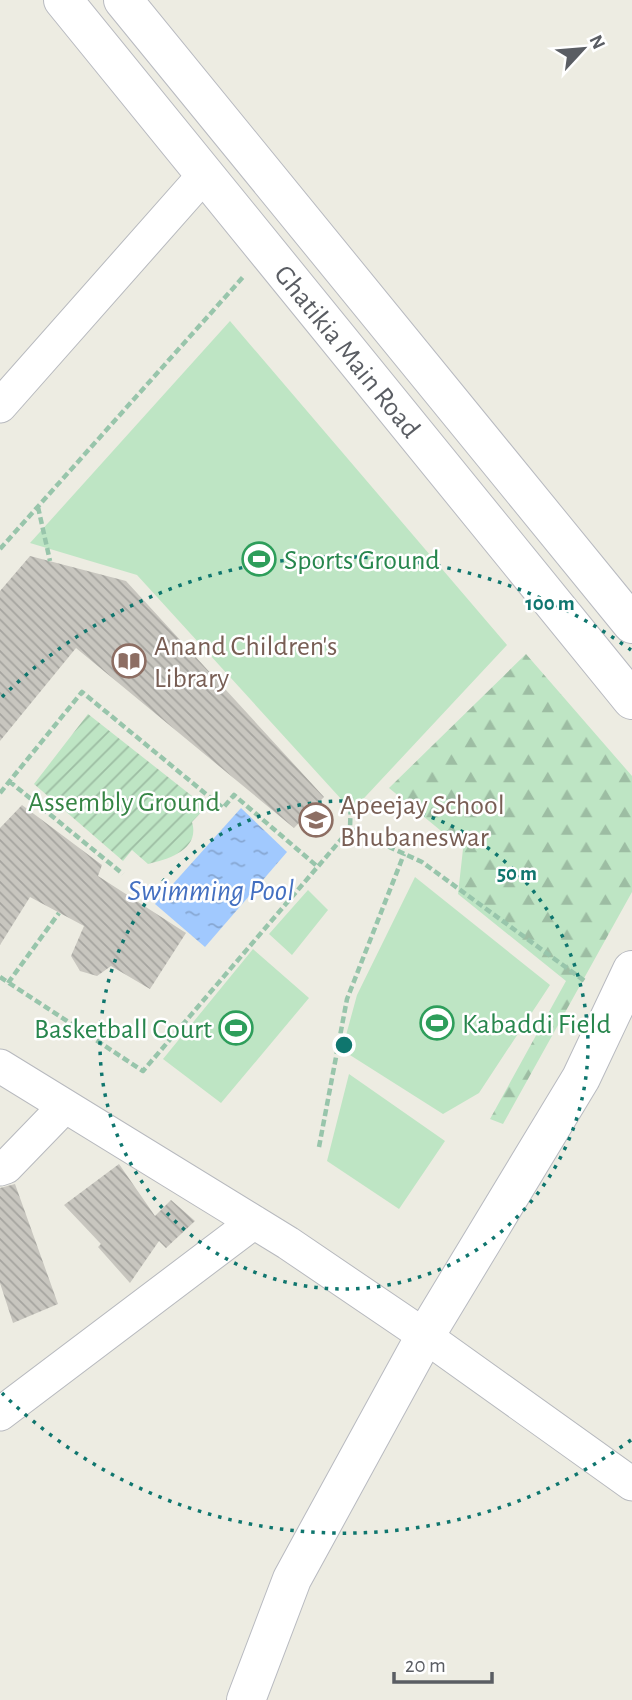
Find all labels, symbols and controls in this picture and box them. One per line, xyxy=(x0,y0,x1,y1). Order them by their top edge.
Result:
north arrow xyxy=(548,14,618,84)
text: N xyxy=(585,32,608,52)
street label: Ghatikia Main Road xyxy=(268,260,425,444)
sports icon: Sports Ground xyxy=(240,540,278,578)
place label: Sports Ground xyxy=(284,547,440,575)
text: 100 m xyxy=(525,593,575,614)
place label: Anand Children's Library xyxy=(154,633,338,693)
library icon: Anand Children's Library xyxy=(110,642,148,680)
park label: Assembly Ground xyxy=(28,789,220,817)
place label: Apeejay School Bhubaneswar xyxy=(340,792,505,852)
school or university icon: Apeejay School Bhubaneswar xyxy=(297,801,335,839)
text: 50 m xyxy=(497,863,537,884)
water label: Swimming Pool xyxy=(127,876,295,906)
sports icon: Kabaddi Field xyxy=(418,1004,456,1042)
sports icon: Basketball Court xyxy=(217,1009,255,1047)
place label: Kabaddi Field xyxy=(462,1011,611,1039)
place label: Basketball Court xyxy=(34,1016,212,1044)
centre of rings xyxy=(332,1033,356,1057)
scale bar xyxy=(394,1640,492,1684)
text: 20 m xyxy=(405,1655,446,1676)

